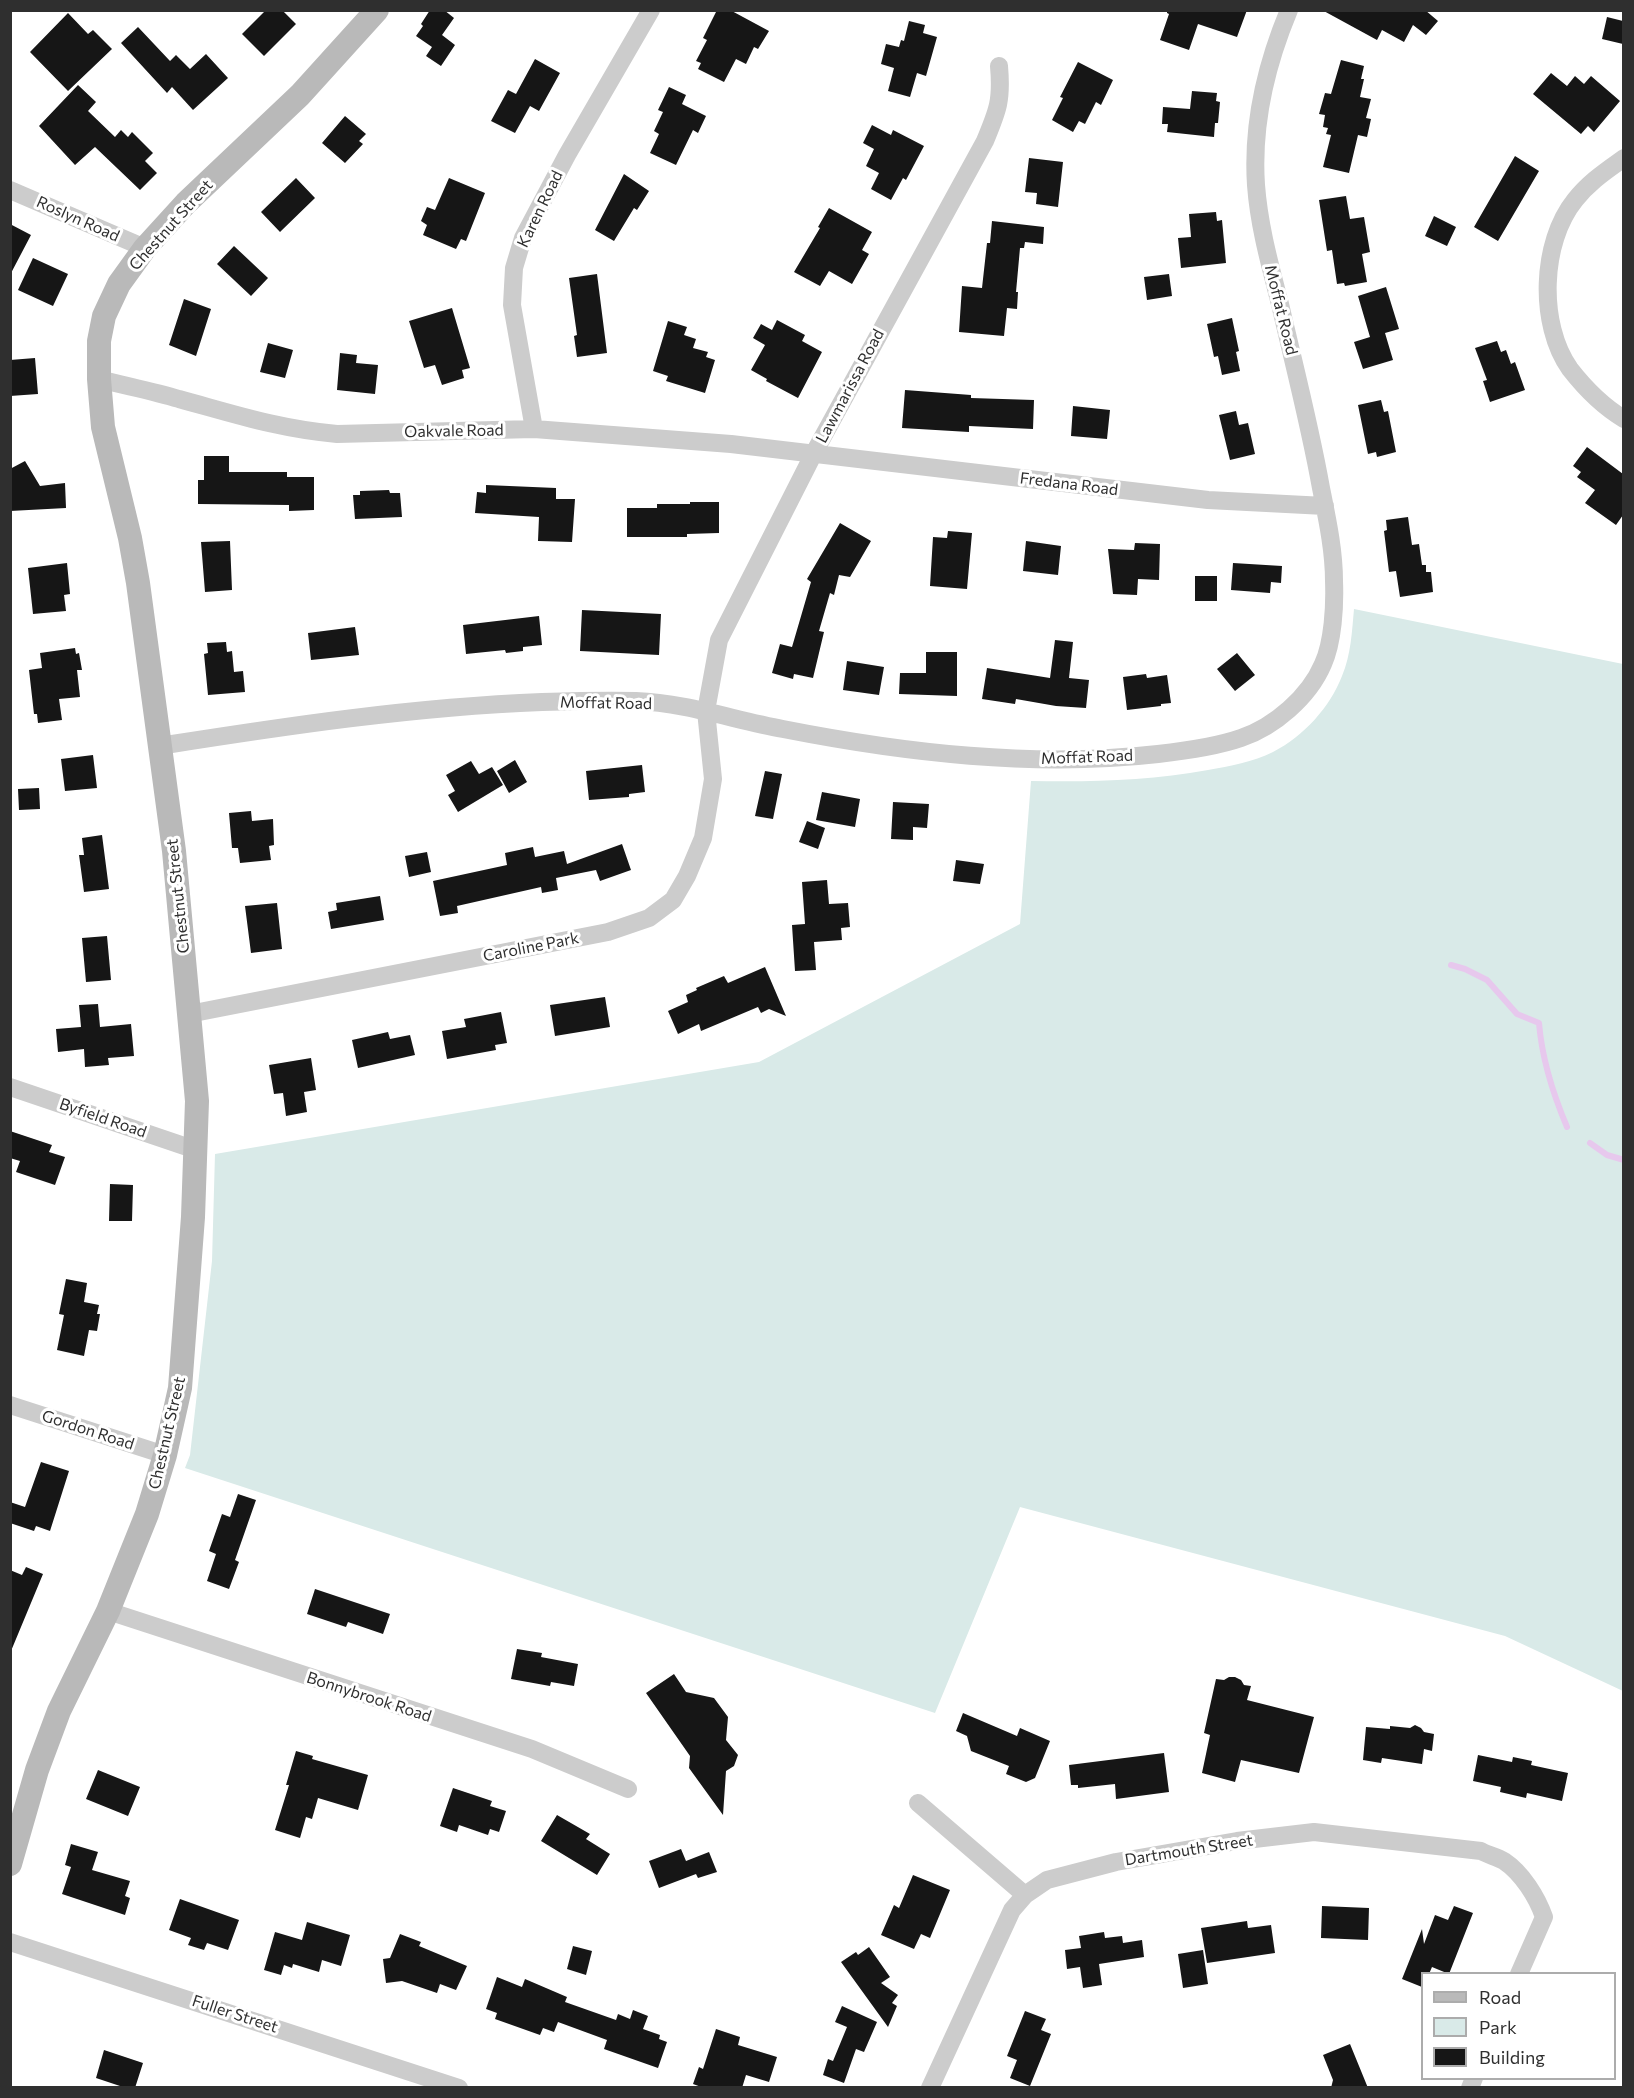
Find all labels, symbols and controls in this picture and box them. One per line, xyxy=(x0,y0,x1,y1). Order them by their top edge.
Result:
street label: Karen Road xyxy=(513,167,567,251)
street label: Chestnut Street xyxy=(125,176,217,274)
street label: Roslyn Road xyxy=(34,192,122,246)
street label: Moffat Road xyxy=(1261,263,1301,357)
street label: Lawmarissa Road xyxy=(812,326,888,446)
street label: Oakvale Road xyxy=(404,421,504,441)
street label: Fredana Road xyxy=(1019,468,1119,500)
street label: Moffat Road xyxy=(560,693,652,713)
street label: Moffat Road xyxy=(1041,746,1133,768)
street label: Chestnut Street xyxy=(162,838,194,954)
street label: Caroline Park xyxy=(481,928,581,966)
street label: Byfield Road xyxy=(57,1094,149,1142)
street label: Chestnut Street xyxy=(145,1375,189,1491)
street label: Gordon Road xyxy=(39,1406,137,1454)
street label: Bonnybrook Road xyxy=(304,1668,434,1726)
street label: Dartmouth Street xyxy=(1124,1830,1254,1870)
legend xyxy=(1421,1972,1616,2080)
text: Road xyxy=(1479,1986,1521,2008)
street label: Fuller Street xyxy=(190,1991,280,2037)
text: Park xyxy=(1479,2016,1517,2038)
text: Building xyxy=(1479,2046,1545,2068)

